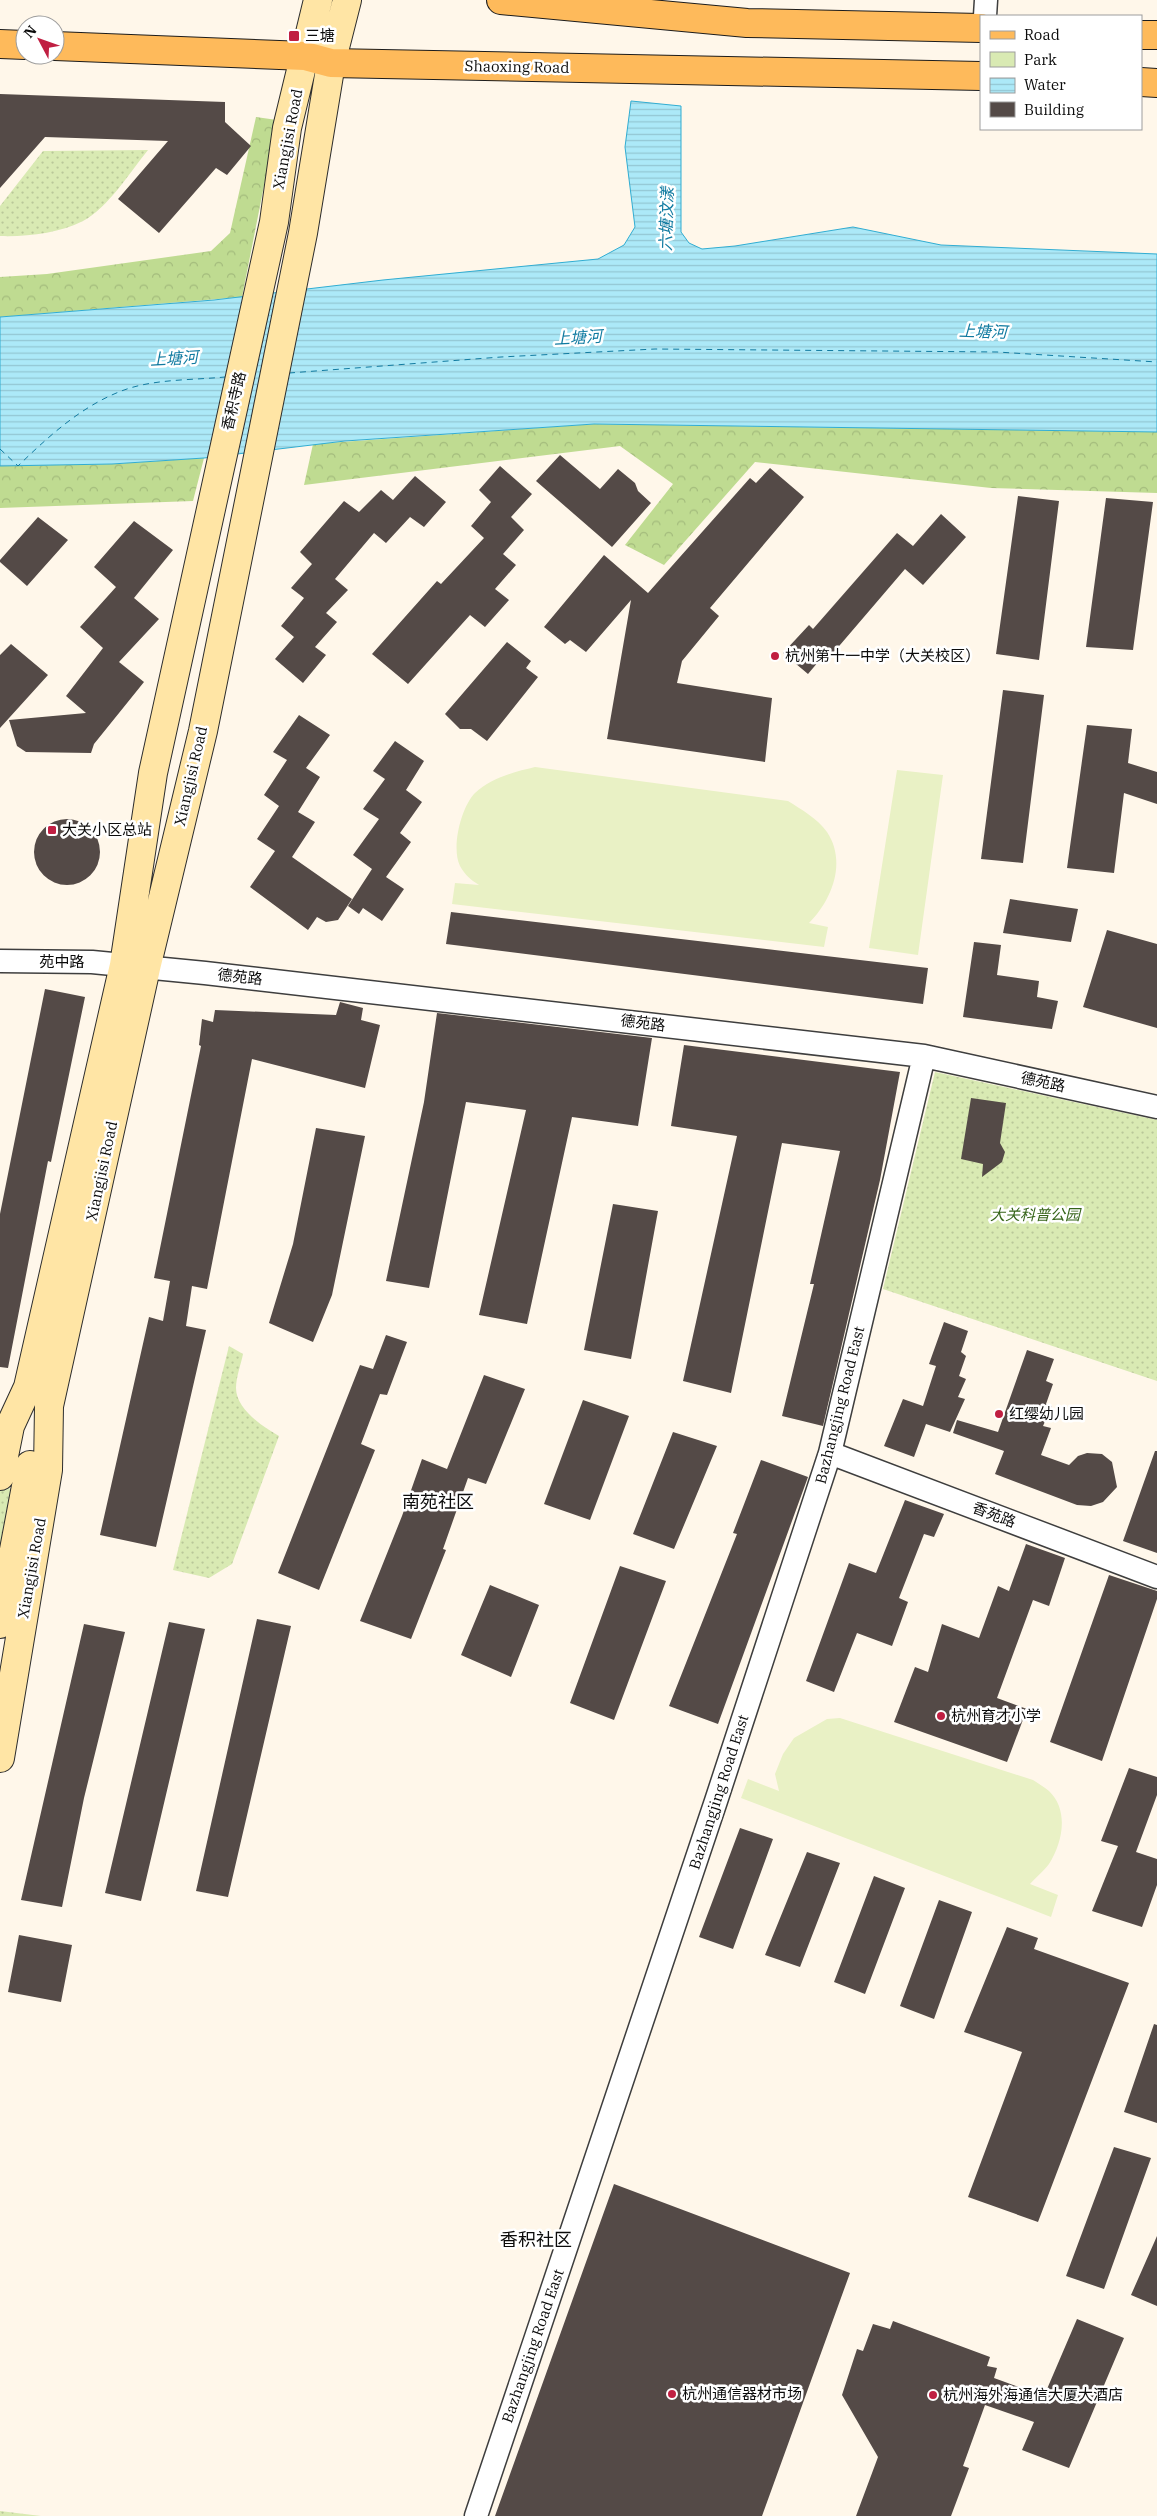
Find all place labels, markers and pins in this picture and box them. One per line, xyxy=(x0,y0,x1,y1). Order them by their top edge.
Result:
place label: 三塘 xyxy=(305,26,335,45)
marker: 三塘 xyxy=(287,29,301,43)
place label: 杭州第十一中学（大关校区） xyxy=(785,646,980,665)
marker: 杭州第十一中学（大关校区） xyxy=(769,650,781,662)
place label: 大关小区总站 xyxy=(62,820,152,839)
marker: 大关小区总站 xyxy=(46,824,58,836)
place label: 红缨幼儿园 xyxy=(1009,1404,1084,1423)
marker: 红缨幼儿园 xyxy=(993,1408,1005,1420)
place label: 杭州育才小学 xyxy=(951,1706,1041,1725)
marker: 杭州育才小学 xyxy=(935,1710,947,1722)
place label: 杭州通信器材市场 xyxy=(682,2384,802,2403)
place label: 杭州海外海通信大厦大酒店 xyxy=(943,2385,1123,2404)
marker: 杭州通信器材市场 xyxy=(666,2388,678,2400)
marker: 杭州海外海通信大厦大酒店 xyxy=(927,2389,939,2401)

